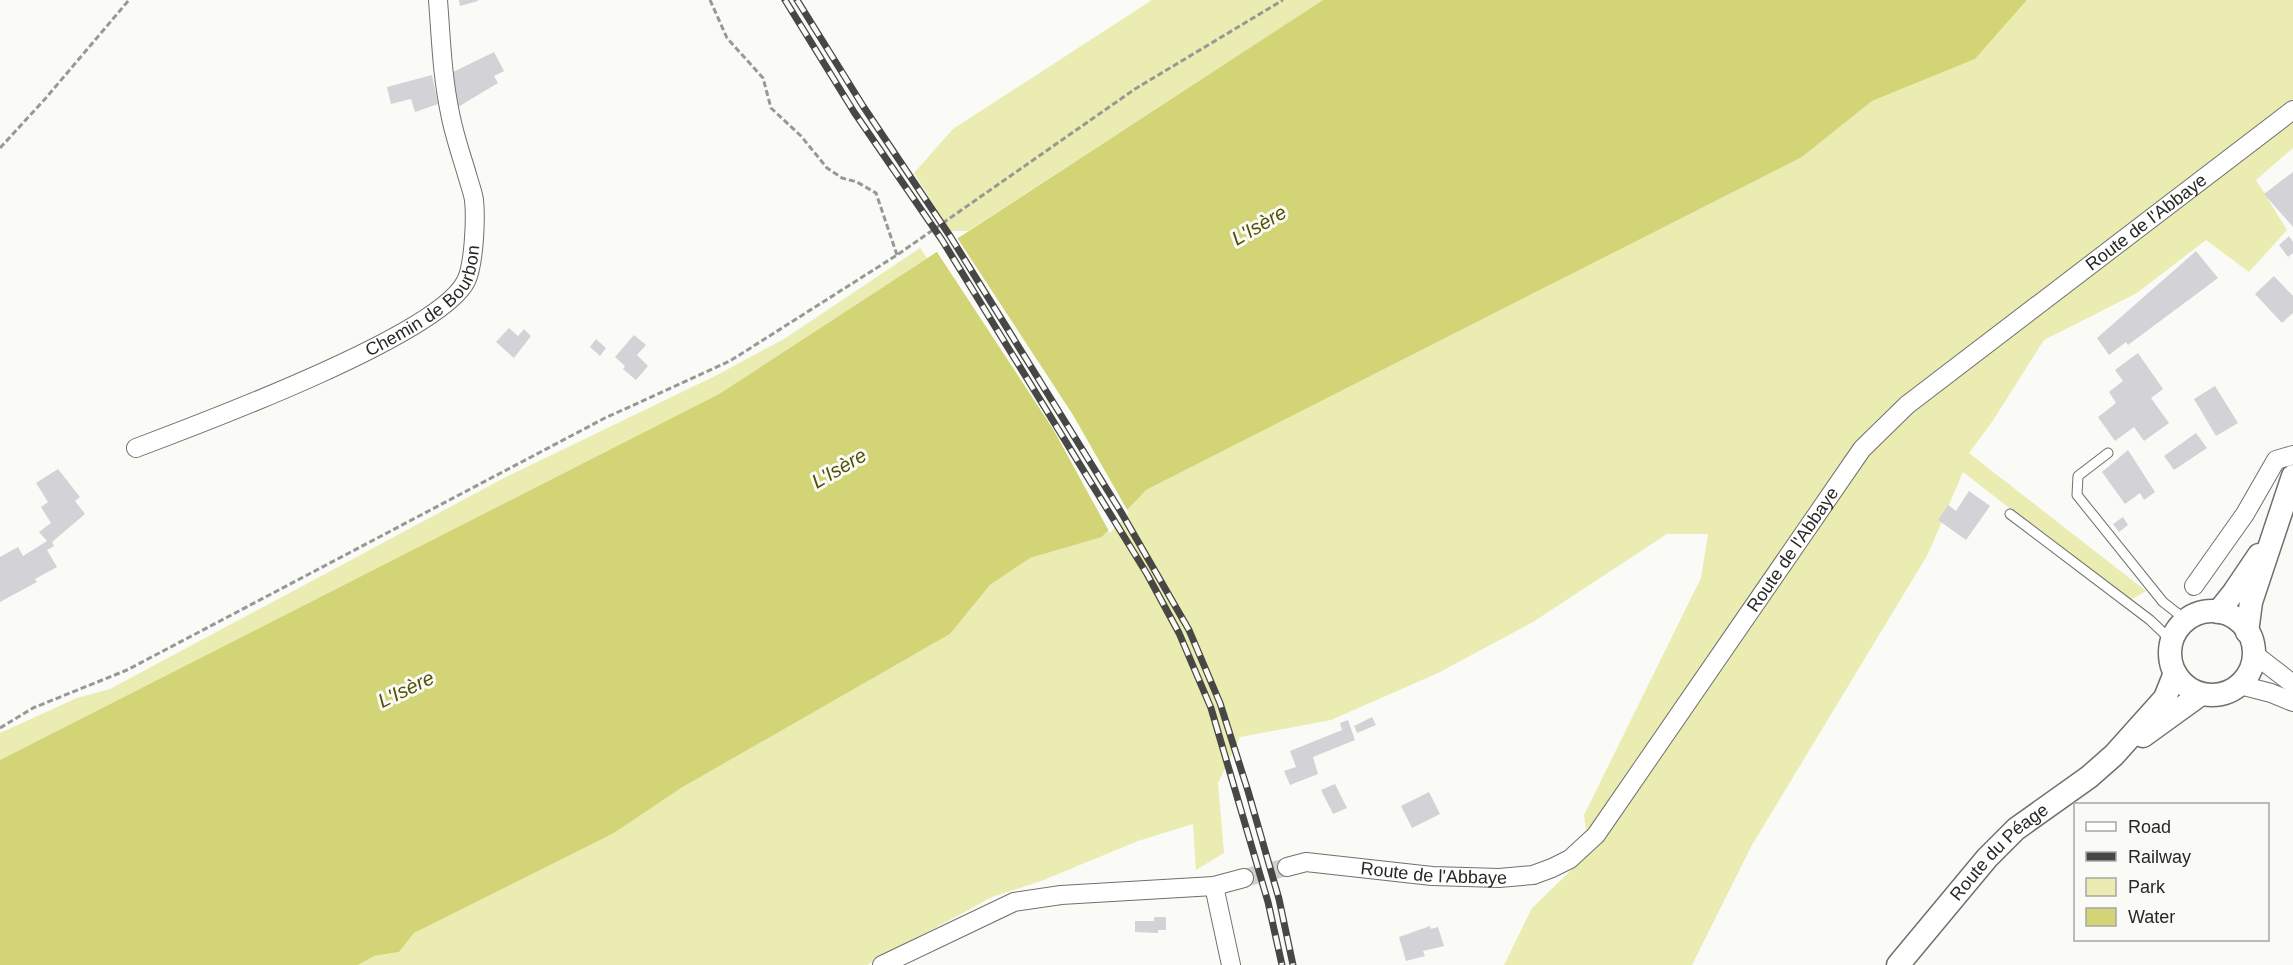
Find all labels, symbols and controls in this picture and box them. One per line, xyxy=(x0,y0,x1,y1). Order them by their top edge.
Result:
street label: Route de l'Abbaye xyxy=(2082,170,2210,275)
water label: L'Isère xyxy=(1228,201,1290,249)
street label: Chemin de Bourbon xyxy=(362,244,483,360)
water label: L'Isère xyxy=(808,444,870,492)
street label: Route de l'Abbaye xyxy=(1743,484,1843,616)
water label: L'Isère xyxy=(374,666,438,712)
street label: Route du Péage xyxy=(1946,799,2052,905)
legend xyxy=(2074,803,2269,941)
text: Road xyxy=(2128,817,2171,837)
text: Railway xyxy=(2128,847,2191,867)
street label: Route de l'Abbaye xyxy=(1360,858,1508,888)
text: Park xyxy=(2128,877,2166,897)
text: Water xyxy=(2128,907,2175,927)

